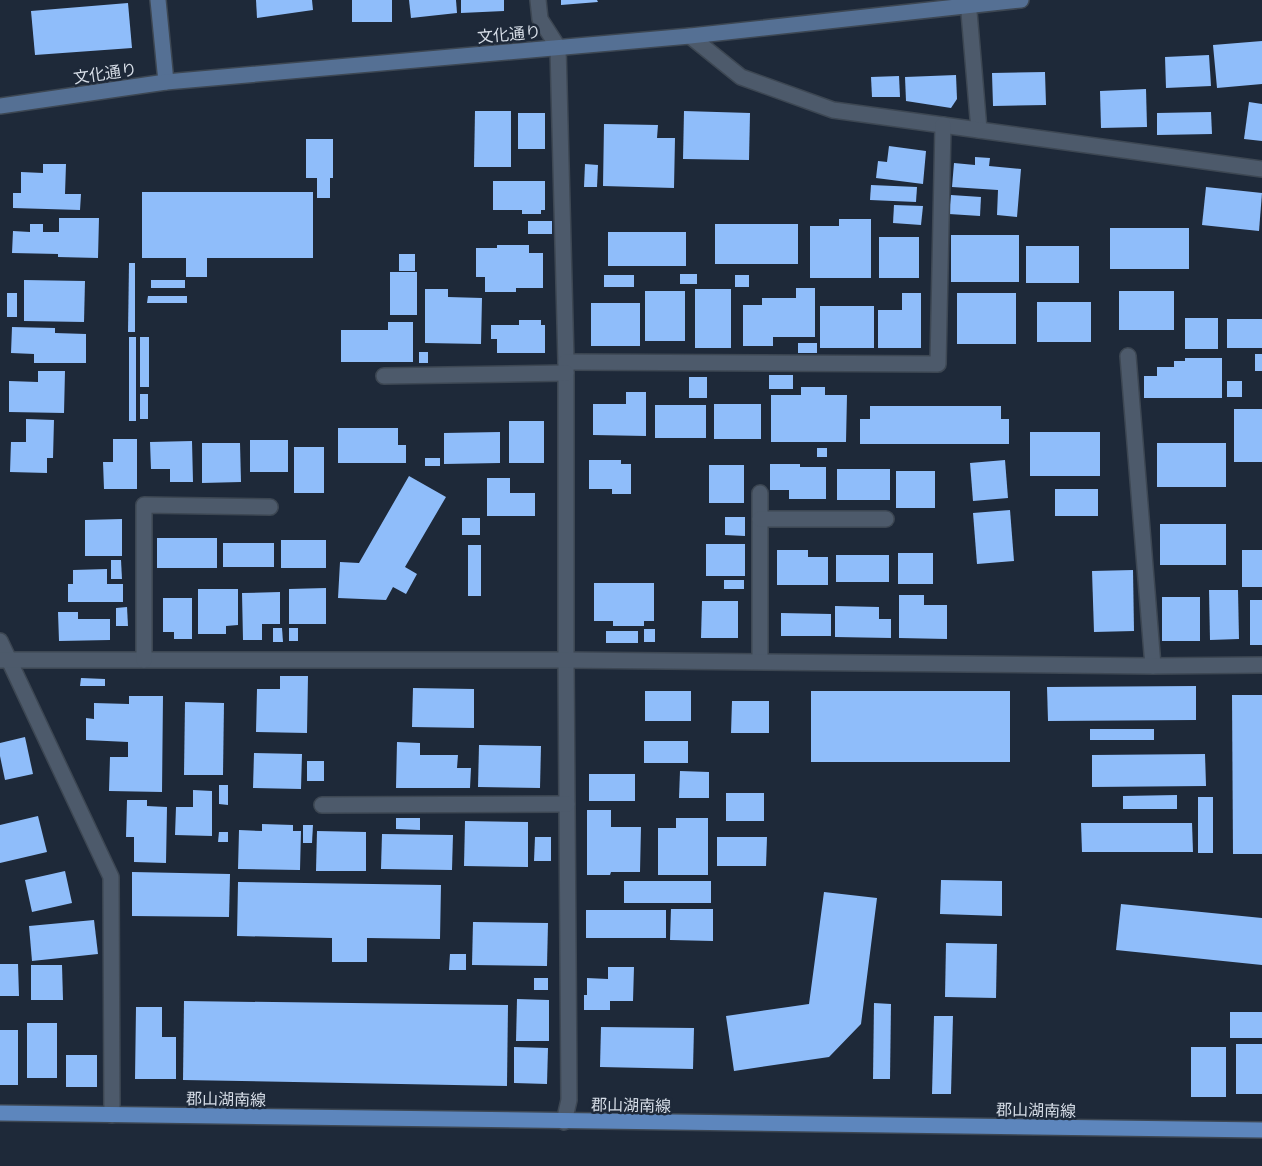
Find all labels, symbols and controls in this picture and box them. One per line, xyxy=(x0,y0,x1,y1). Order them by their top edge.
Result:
street label: 文化通り xyxy=(476,21,542,48)
street label: 文化通り xyxy=(72,59,138,88)
street label: 郡山湖南線 xyxy=(186,1088,266,1111)
street label: 郡山湖南線 xyxy=(591,1094,671,1117)
street label: 郡山湖南線 xyxy=(996,1099,1076,1122)

